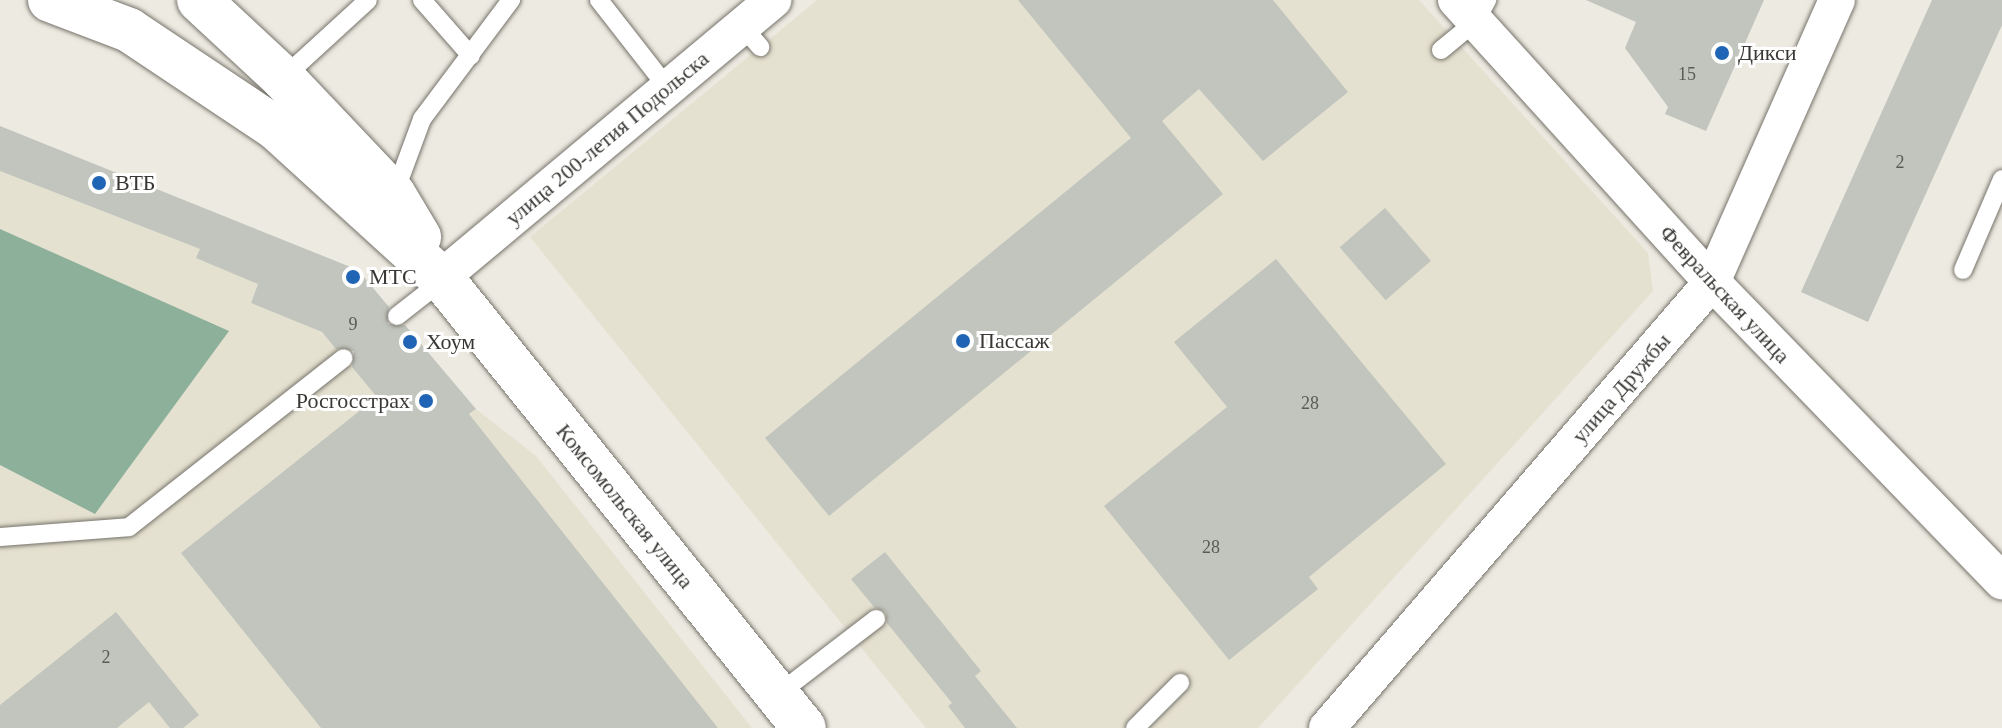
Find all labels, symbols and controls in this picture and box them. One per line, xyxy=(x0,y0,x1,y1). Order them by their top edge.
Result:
place label: Дикси xyxy=(1738,40,1796,66)
marker: Дикси xyxy=(1713,44,1731,62)
street label: улица 200-летия Подольска xyxy=(500,45,714,231)
house number: 15 xyxy=(1678,63,1696,85)
house number: 2 xyxy=(1896,151,1904,173)
place label: ВТБ xyxy=(115,170,155,196)
marker: ВТБ xyxy=(90,174,108,192)
street label: Февральская улица xyxy=(1654,219,1796,369)
place label: МТС xyxy=(369,264,417,290)
marker: МТС xyxy=(344,268,362,286)
house number: 9 xyxy=(348,313,358,335)
place label: Пассаж xyxy=(979,328,1049,354)
street label: улица Дружбы xyxy=(1566,328,1676,448)
place label: Хоум xyxy=(426,329,475,355)
marker: Пассаж xyxy=(954,332,972,350)
marker: Хоум xyxy=(401,333,419,351)
place label: Росгосстрах xyxy=(296,388,410,414)
marker: Росгосстрах xyxy=(417,392,435,410)
house number: 28 xyxy=(1301,392,1319,414)
street label: Комсомольская улица xyxy=(551,418,699,594)
house number: 28 xyxy=(1202,536,1220,558)
house number: 2 xyxy=(102,646,110,668)

